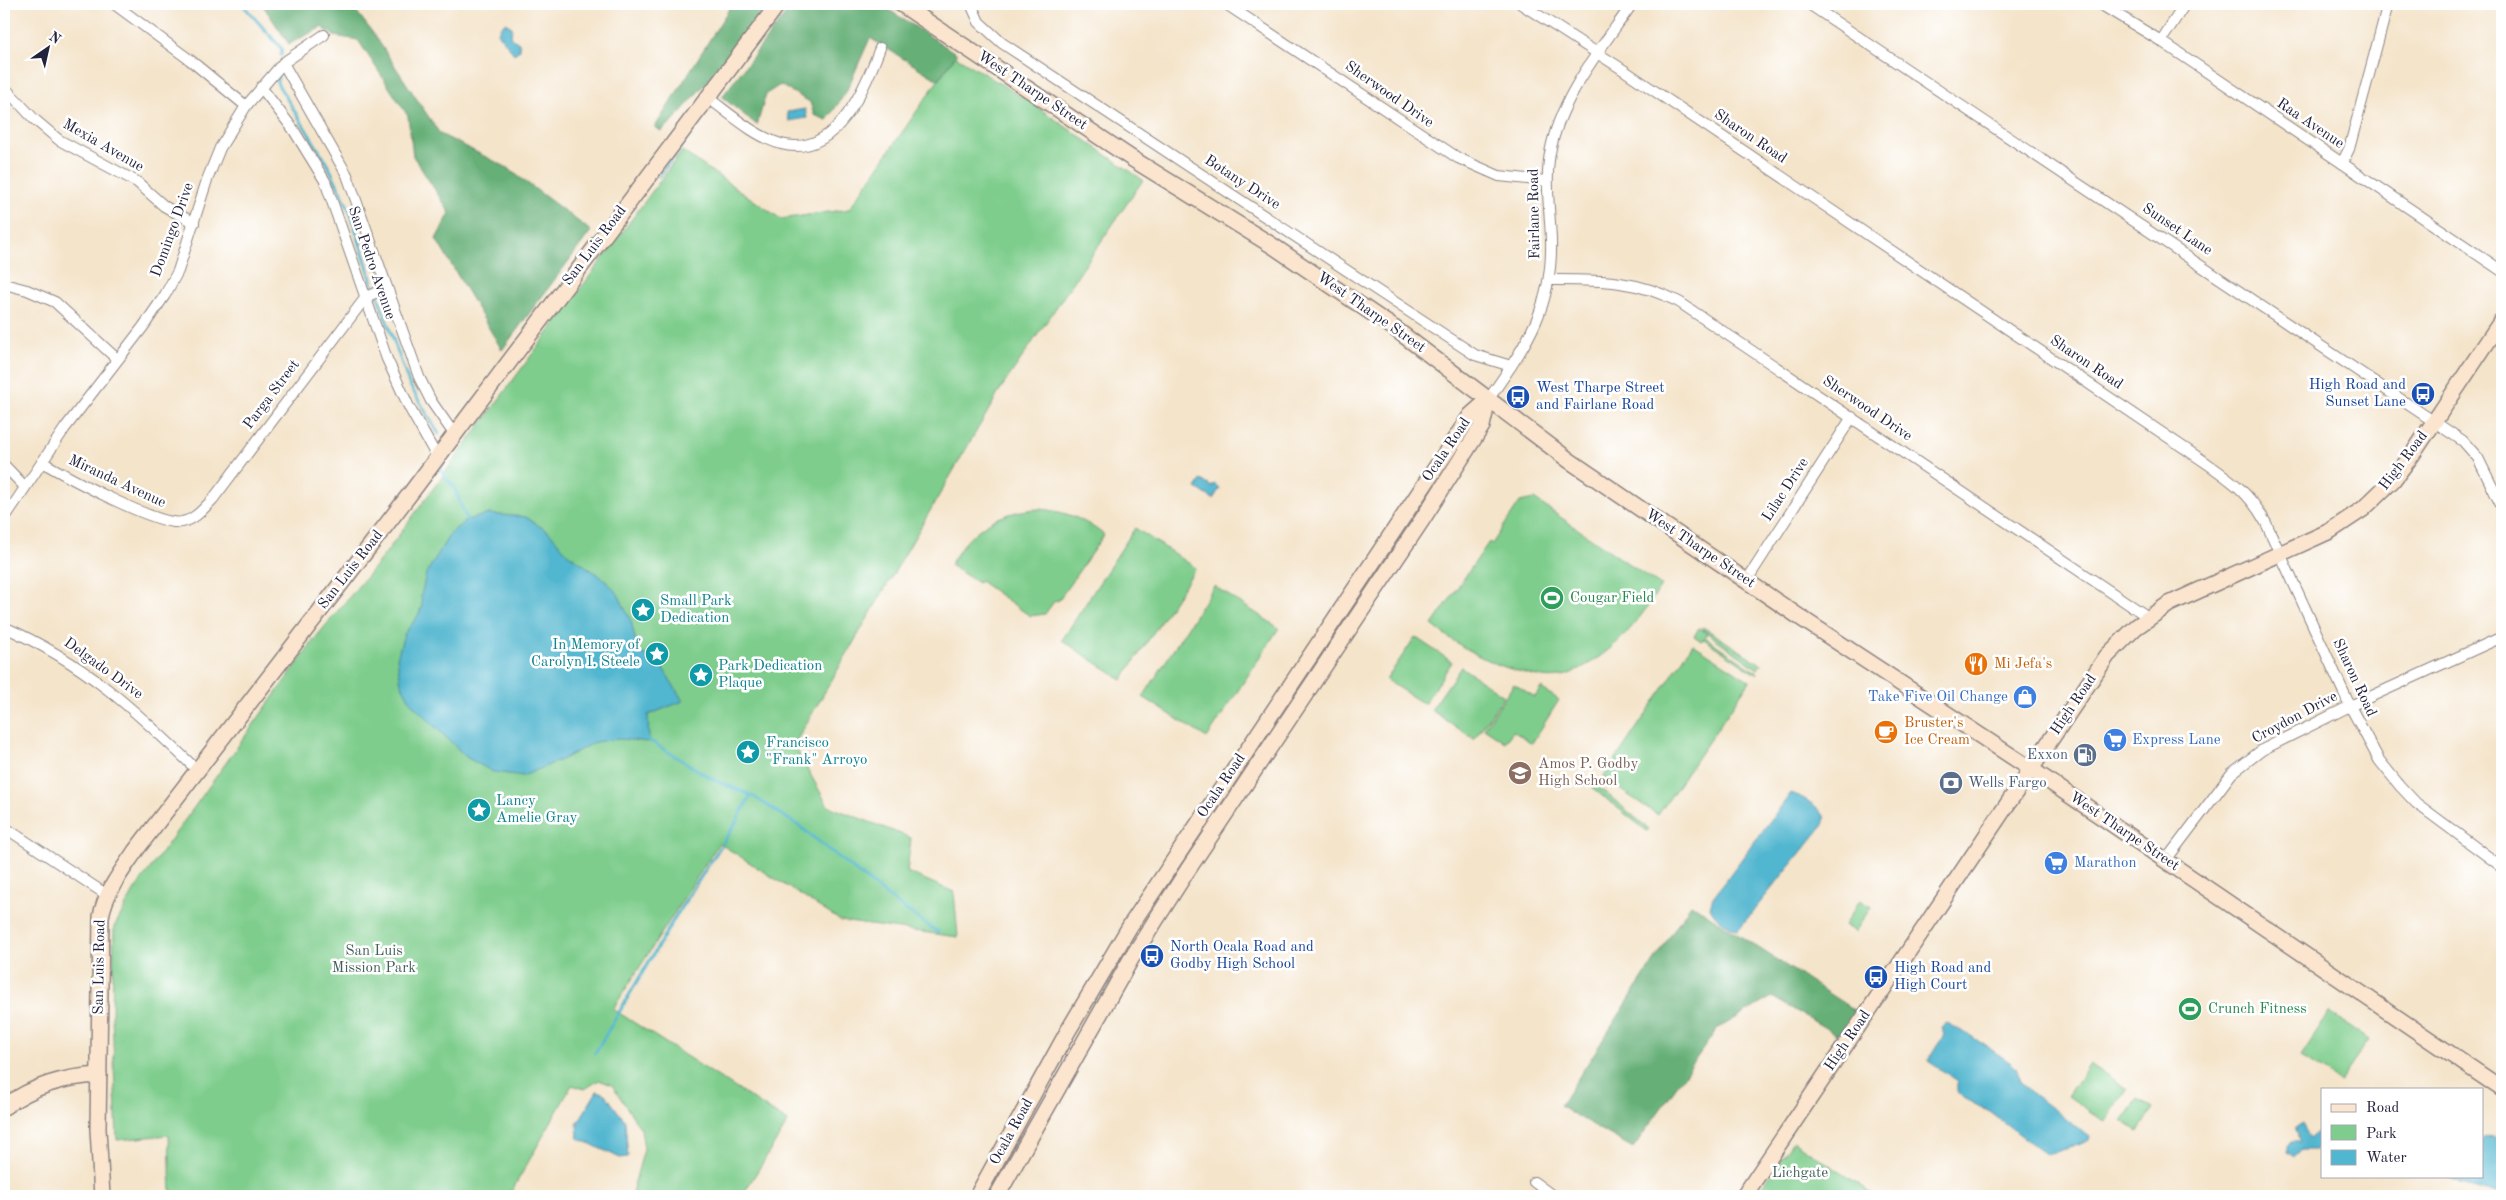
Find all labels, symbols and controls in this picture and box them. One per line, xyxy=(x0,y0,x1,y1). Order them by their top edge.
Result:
north arrow xyxy=(22,22,72,72)
text: N xyxy=(46,29,63,47)
street label: West Tharpe Street xyxy=(975,49,1089,133)
street label: Sherwood Drive xyxy=(1342,59,1436,131)
street label: Raa Avenue xyxy=(2274,96,2346,152)
street label: Sharon Road xyxy=(1711,107,1789,167)
street label: Mexia Avenue xyxy=(60,117,146,175)
street label: Botany Drive xyxy=(1202,153,1283,213)
street label: Fairlane Road xyxy=(1527,168,1543,260)
street label: Domingo Drive xyxy=(149,181,197,279)
street label: Sunset Lane xyxy=(2139,201,2215,259)
street label: San Luis Road xyxy=(560,203,630,289)
street label: San Pedro Avenue xyxy=(345,204,397,322)
street label: West Tharpe Street xyxy=(1314,270,1428,356)
street label: Sharon Road xyxy=(2047,333,2125,393)
street label: Parga Street xyxy=(241,358,303,432)
street label: Sherwood Drive xyxy=(1820,374,1915,444)
place label: High Road and Sunset Lane xyxy=(2309,378,2406,410)
place label: West Tharpe Street and Fairlane Road xyxy=(1536,381,1665,413)
bus stop icon: High Road and Sunset Lane xyxy=(2410,381,2436,407)
bus stop icon: West Tharpe Street and Fairlane Road xyxy=(1505,384,1531,410)
street label: Ocala Road xyxy=(1420,415,1474,485)
street label: High Road xyxy=(2377,429,2431,493)
street label: Miranda Avenue xyxy=(66,453,168,511)
street label: Lilac Drive xyxy=(1760,456,1812,524)
street label: West Tharpe Street xyxy=(1643,507,1757,591)
street label: San Luis Road xyxy=(316,528,386,612)
sports icon: Cougar Field xyxy=(1539,585,1565,611)
place label: Cougar Field xyxy=(1570,591,1655,606)
place label: Small Park Dedication xyxy=(660,594,732,626)
place icon: Small Park Dedication xyxy=(630,597,656,623)
street label: Delgado Drive xyxy=(61,635,145,703)
street label: Sharon Road xyxy=(2329,637,2379,719)
place label: In Memory of Carolyn I. Steele xyxy=(531,638,641,670)
place icon: In Memory of Carolyn I. Steele xyxy=(644,641,670,667)
restaurant icon: Mi Jefa's xyxy=(1963,651,1989,677)
place label: Mi Jefa's xyxy=(1994,657,2052,672)
place label: Park Dedication Plaque xyxy=(718,659,822,691)
place icon: Park Dedication Plaque xyxy=(688,662,714,688)
street label: High Road xyxy=(2048,672,2100,738)
shop icon: Take Five Oil Change xyxy=(2012,684,2038,710)
street label: Croydon Drive xyxy=(2250,689,2340,747)
place label: Take Five Oil Change xyxy=(1868,690,2008,705)
place label: Bruster's Ice Cream xyxy=(1904,716,1970,748)
cafe icon: Bruster's Ice Cream xyxy=(1873,719,1899,745)
supermarket icon: Express Lane xyxy=(2102,727,2128,753)
place label: Express Lane xyxy=(2132,733,2221,748)
place label: Francisco "Frank" Arroyo xyxy=(766,736,868,768)
place icon: Francisco "Frank" Arroyo xyxy=(735,739,761,765)
fuel station icon: Exxon xyxy=(2072,742,2098,768)
place label: Exxon xyxy=(2027,748,2068,763)
street label: Ocala Road xyxy=(1195,751,1249,821)
place label: Amos P. Godby High School xyxy=(1538,757,1638,789)
school or university icon: Amos P. Godby High School xyxy=(1507,760,1533,786)
bank icon: Wells Fargo xyxy=(1938,770,1964,796)
place label: Wells Fargo xyxy=(1968,776,2047,791)
street label: West Tharpe Street xyxy=(2067,790,2181,874)
place label: Lancy Amelie Gray xyxy=(496,794,578,826)
place icon: Lancy Amelie Gray xyxy=(466,797,492,823)
supermarket icon: Marathon xyxy=(2043,850,2069,876)
place label: Marathon xyxy=(2074,856,2137,871)
street label: San Luis Road xyxy=(92,919,108,1015)
place label: North Ocala Road and Godby High School xyxy=(1170,940,1314,972)
bus stop icon: North Ocala Road and Godby High School xyxy=(1139,943,1165,969)
park label: San Luis Mission Park xyxy=(332,944,416,976)
place label: High Road and High Court xyxy=(1894,961,1991,993)
bus stop icon: High Road and High Court xyxy=(1863,964,1889,990)
sports icon: Crunch Fitness xyxy=(2177,996,2203,1022)
place label: Crunch Fitness xyxy=(2208,1002,2307,1017)
street label: High Road xyxy=(1822,1008,1874,1074)
legend xyxy=(2321,1088,2484,1178)
street label: Ocala Road xyxy=(988,1096,1036,1168)
text: Road xyxy=(2366,1101,2400,1116)
text: Park xyxy=(2366,1127,2397,1142)
text: Water xyxy=(2366,1151,2407,1166)
park label: Lichgate xyxy=(1772,1166,1828,1181)

